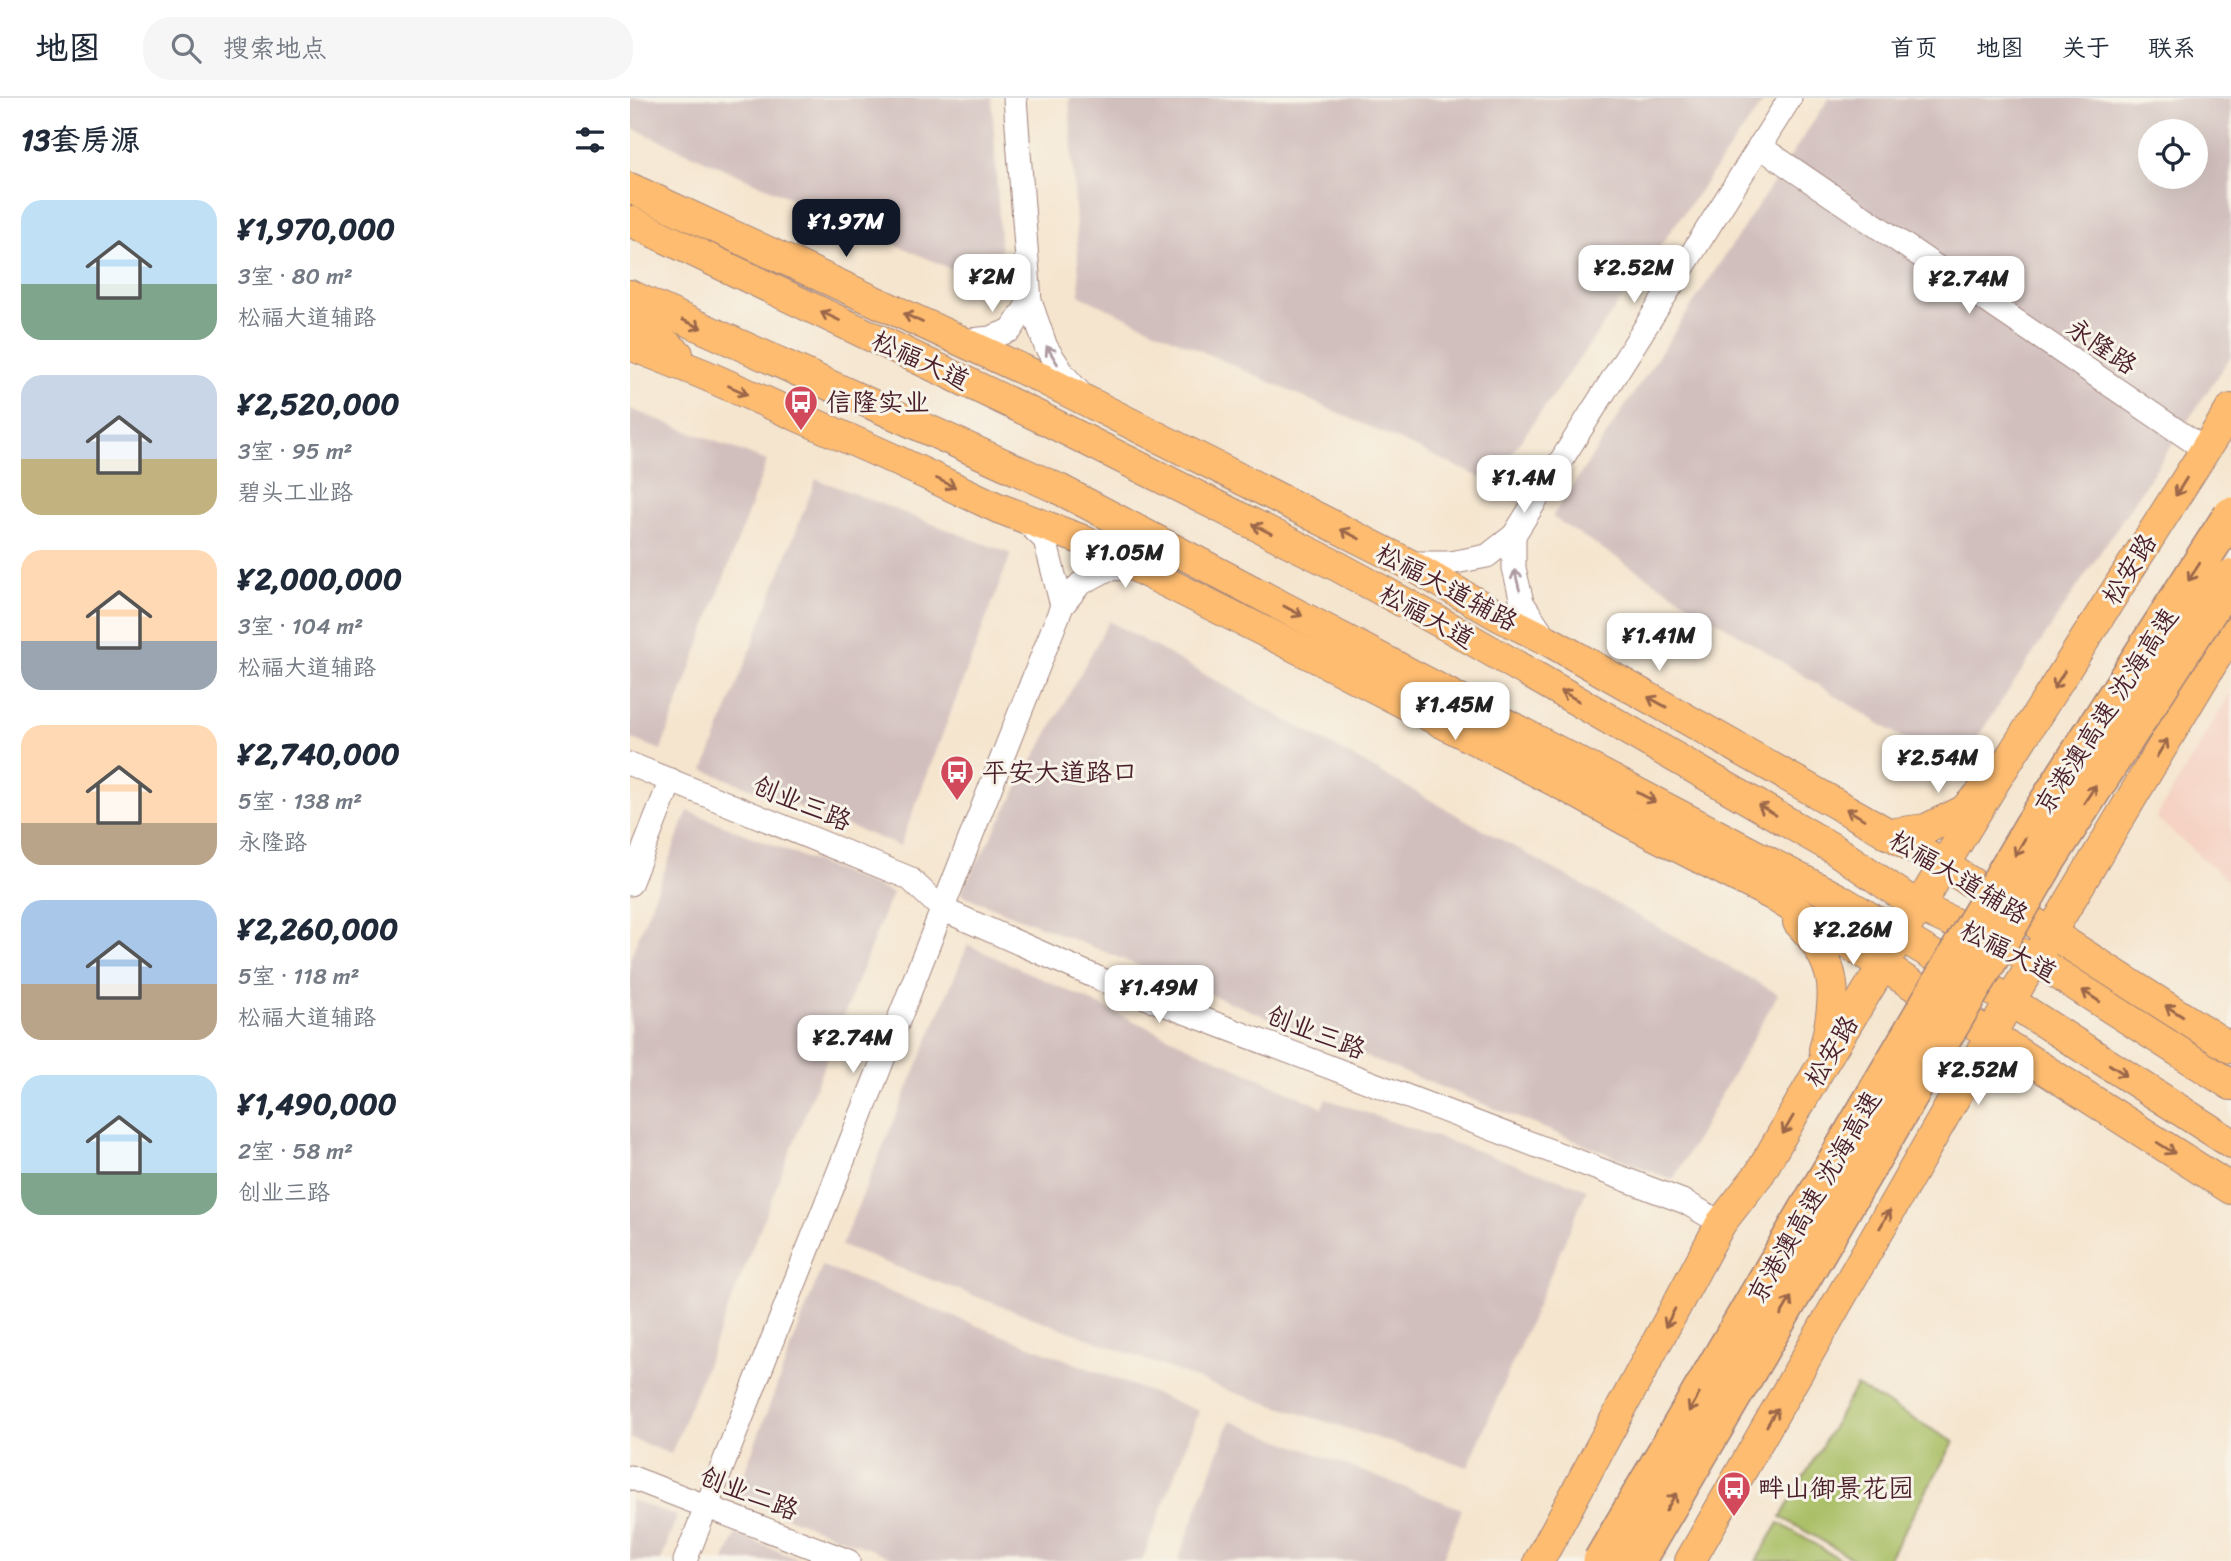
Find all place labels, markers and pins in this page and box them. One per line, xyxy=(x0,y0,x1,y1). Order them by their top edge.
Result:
pin: ¥1.97M xyxy=(789,200,903,259)
pin: ¥2.52M xyxy=(1577,246,1691,305)
pin: ¥2M xyxy=(958,254,1026,314)
pin: ¥2.74M xyxy=(1912,256,2026,316)
place label: 信隆实业 xyxy=(826,379,930,425)
bus stop icon: 信隆实业 xyxy=(782,383,820,432)
pin: ¥1.4M xyxy=(1475,456,1573,515)
pin: ¥1.05M xyxy=(1068,531,1182,590)
pin: ¥1.41M xyxy=(1602,614,1716,673)
pin: ¥1.45M xyxy=(1398,682,1512,742)
pin: ¥2.54M xyxy=(1881,736,1995,795)
place label: 平安大道路口 xyxy=(982,749,1138,795)
bus stop icon: 平安大道路口 xyxy=(938,753,976,802)
pin: ¥2.26M xyxy=(1796,908,1910,967)
pin: ¥1.49M xyxy=(1102,965,1216,1025)
pin: ¥2.74M xyxy=(796,1016,910,1075)
pin: ¥2.52M xyxy=(1921,1048,2035,1107)
place label: 畔山御景花园 xyxy=(1758,1465,1914,1511)
bus stop icon: 畔山御景花园 xyxy=(1715,1469,1753,1518)

